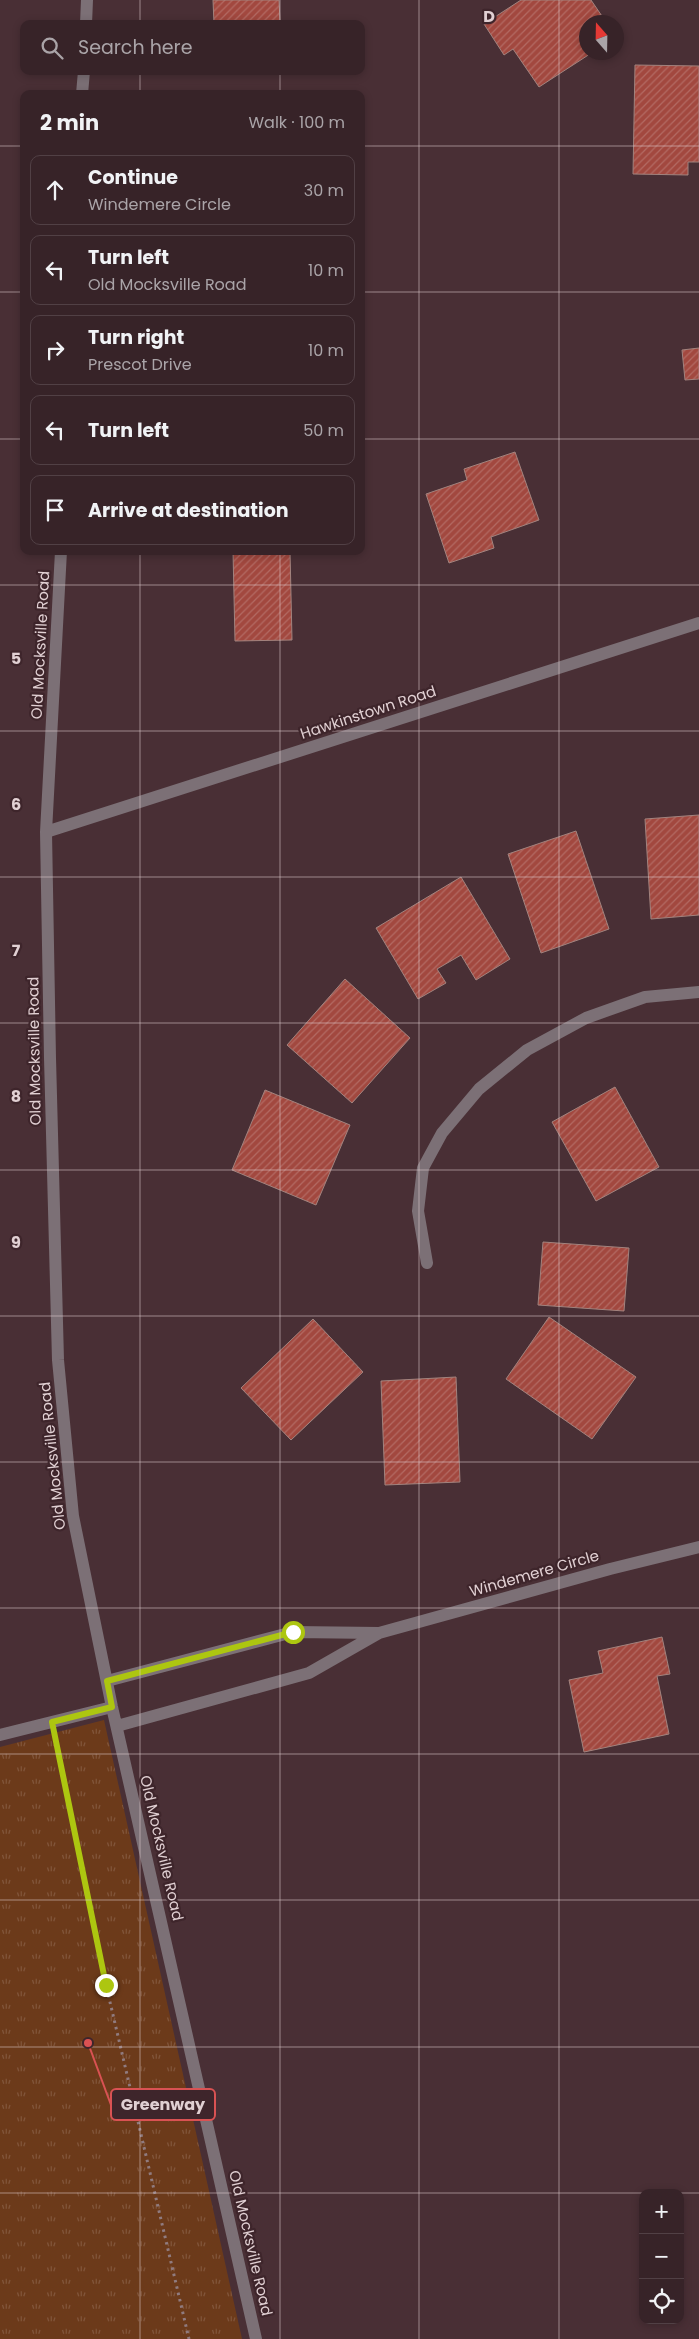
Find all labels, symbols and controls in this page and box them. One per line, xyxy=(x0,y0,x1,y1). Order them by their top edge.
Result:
text: D xyxy=(483,5,495,28)
north arrow xyxy=(579,15,624,60)
search box xyxy=(20,20,365,75)
icon: search xyxy=(38,34,66,62)
text: Search here xyxy=(78,34,192,61)
text: 2 min xyxy=(40,108,99,137)
text: Walk · 100 m xyxy=(248,111,345,134)
text: Continue xyxy=(88,164,178,191)
icon: ahead xyxy=(41,176,69,204)
text: 30 m xyxy=(304,179,344,202)
text: Windemere Circle xyxy=(88,193,231,216)
text: Turn left xyxy=(88,244,169,271)
icon: left xyxy=(41,256,69,284)
text: 10 m xyxy=(308,259,344,282)
text: Old Mocksville Road xyxy=(88,273,247,296)
text: Turn right xyxy=(88,324,184,351)
icon: right xyxy=(41,336,69,364)
text: 10 m xyxy=(308,339,344,362)
text: Prescot Drive xyxy=(88,353,192,376)
icon: left xyxy=(41,416,69,444)
text: Turn left xyxy=(88,417,169,444)
text: 50 m xyxy=(303,419,344,442)
icon: arrive xyxy=(41,496,69,524)
text: Arrive at destination xyxy=(88,497,289,524)
street label: Old Mocksville Road xyxy=(26,570,54,720)
text: 5 xyxy=(11,647,21,670)
street label: Hawkinstown Road xyxy=(297,680,439,744)
text: 6 xyxy=(11,793,21,816)
text: 7 xyxy=(12,939,21,962)
street label: Old Mocksville Road xyxy=(22,977,46,1125)
text: 8 xyxy=(11,1085,21,1108)
text: 9 xyxy=(11,1231,21,1254)
street label: Old Mocksville Road xyxy=(34,1381,70,1531)
street label: Windemere Circle xyxy=(467,1544,601,1602)
route start xyxy=(282,1621,305,1644)
street label: Old Mocksville Road xyxy=(135,1773,189,1923)
route end xyxy=(95,1974,118,1997)
callout: Greenway xyxy=(111,2089,215,2120)
text: Greenway xyxy=(121,2093,206,2116)
street label: Old Mocksville Road xyxy=(224,2168,278,2318)
map controls xyxy=(639,2189,684,2324)
button: + xyxy=(639,2189,684,2234)
button: − xyxy=(639,2234,684,2279)
button: locate xyxy=(639,2279,684,2324)

